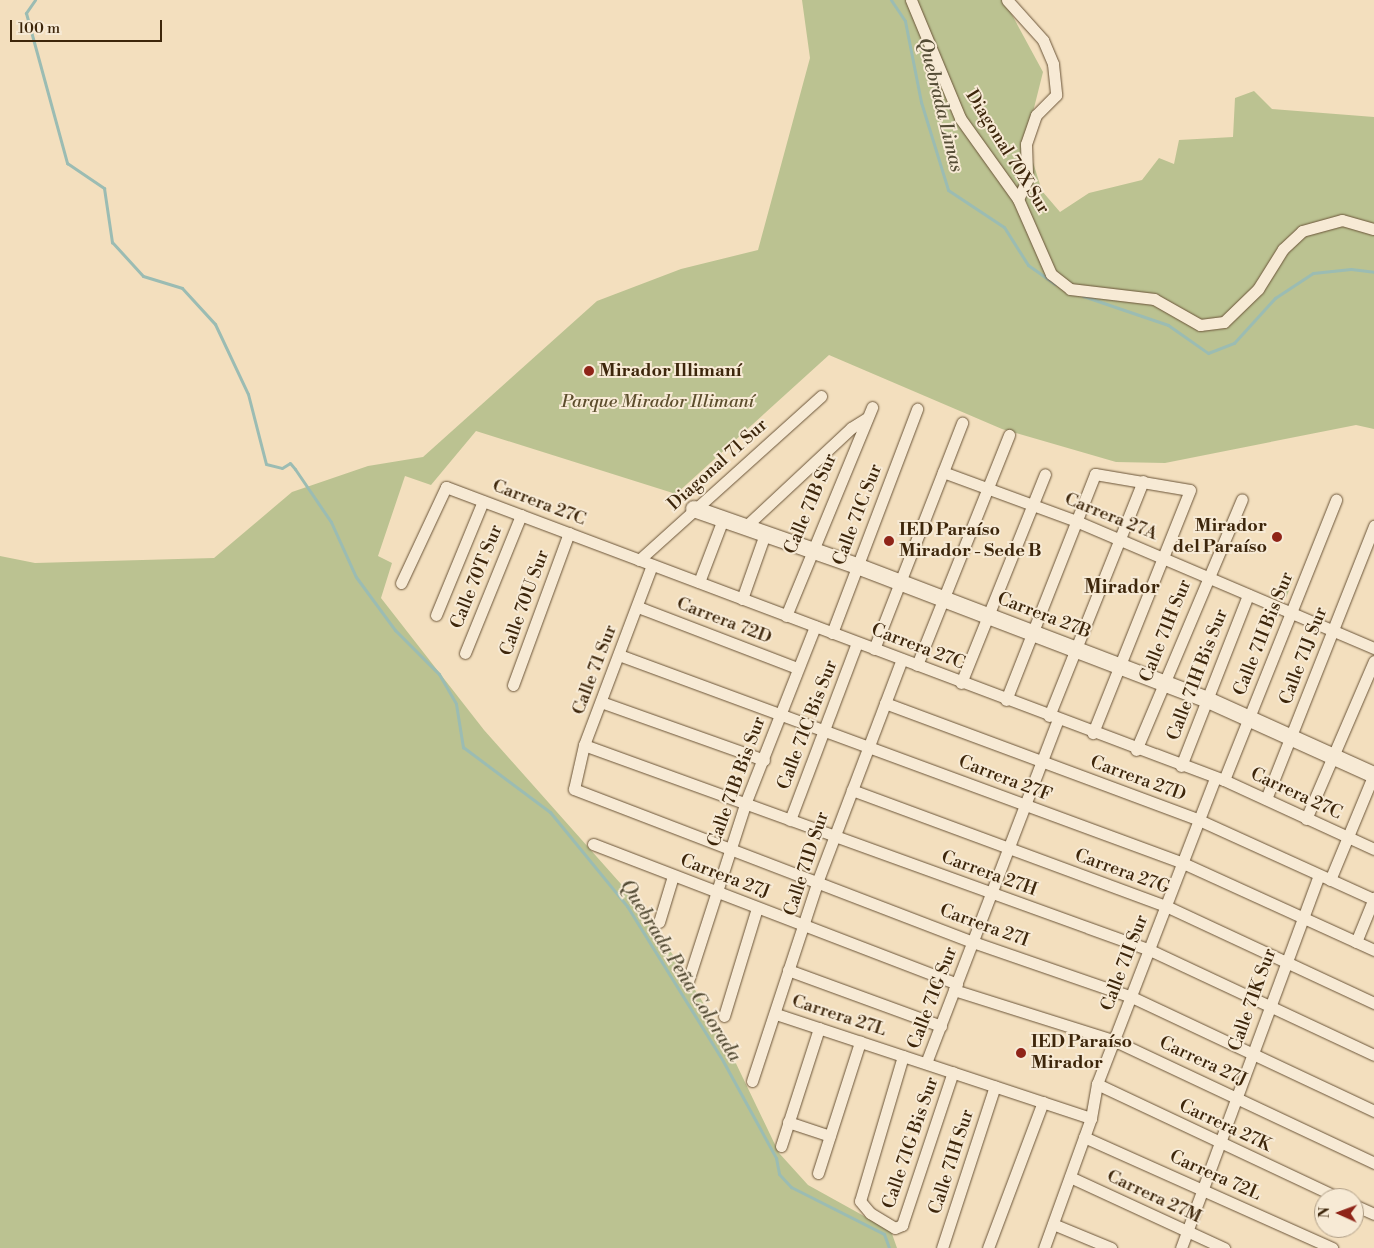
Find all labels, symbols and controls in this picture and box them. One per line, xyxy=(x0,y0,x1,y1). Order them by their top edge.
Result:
scale bar xyxy=(12,10,165,42)
text: 100 m xyxy=(18,19,60,38)
water label: Quebrada Limas xyxy=(912,35,968,175)
street label: Diagonal 70X Sur xyxy=(960,86,1054,218)
place label: Mirador Illimaní xyxy=(599,360,742,382)
marker: Mirador Illimaní xyxy=(583,365,595,377)
park label: Parque Mirador Illimaní xyxy=(562,391,754,413)
street label: Diagonal 71 Sur xyxy=(664,415,772,515)
street label: Calle 71B Sur xyxy=(780,450,842,558)
street label: Calle 71C Sur xyxy=(829,461,887,569)
street label: Carrera 27C xyxy=(489,475,589,531)
street label: Carrera 27A xyxy=(1061,489,1161,545)
place label: Mirador del Paraíso xyxy=(1173,516,1267,558)
place label: IED Paraíso Mirador - Sede B xyxy=(899,520,1041,562)
street label: Calle 70T Sur xyxy=(446,522,508,632)
marker: Mirador del Paraíso xyxy=(1271,531,1283,543)
marker: IED Paraíso Mirador - Sede B xyxy=(883,535,895,547)
street label: Calle 70U Sur xyxy=(496,547,554,659)
street label: Calle 71I Bis Sur xyxy=(1229,569,1299,699)
street label: Calle 71H Sur xyxy=(1136,576,1196,686)
district label: Mirador xyxy=(1084,577,1160,599)
street label: Carrera 27B xyxy=(994,588,1094,644)
street label: Carrera 72D xyxy=(673,593,775,649)
street label: Calle 71J Sur xyxy=(1276,604,1332,708)
street label: Calle 71H Bis Sur xyxy=(1163,606,1233,744)
street label: Carrera 27C xyxy=(868,619,968,675)
street label: Calle 71 Sur xyxy=(568,622,622,718)
street label: Calle 71C Bis Sur xyxy=(773,657,843,793)
street label: Calle 71B Bis Sur xyxy=(703,714,771,850)
street label: Carrera 27F xyxy=(955,751,1055,807)
street label: Carrera 27D xyxy=(1087,752,1189,806)
street label: Carrera 27C xyxy=(1247,763,1345,825)
street label: Calle 71D Sur xyxy=(780,809,834,919)
street label: Carrera 27G xyxy=(1072,845,1172,899)
street label: Carrera 27H xyxy=(938,847,1040,901)
street label: Carrera 27J xyxy=(677,850,773,904)
water label: Quebrada Peña Colorada xyxy=(615,876,745,1066)
street label: Carrera 27I xyxy=(937,900,1031,952)
street label: Calle 71I Sur xyxy=(1097,912,1153,1014)
street label: Calle 71G Sur xyxy=(904,944,962,1052)
street label: Calle 71K Sur xyxy=(1224,946,1282,1054)
street label: Carrera 27L xyxy=(789,991,889,1041)
place label: IED Paraíso Mirador xyxy=(1031,1032,1132,1074)
street label: Carrera 27J xyxy=(1156,1032,1250,1092)
marker: IED Paraíso Mirador xyxy=(1015,1047,1027,1059)
street label: Calle 71G Bis Sur xyxy=(878,1074,944,1212)
street label: Carrera 27K xyxy=(1175,1095,1275,1157)
street label: Calle 71H Sur xyxy=(925,1107,979,1217)
street label: Carrera 72L xyxy=(1166,1146,1264,1206)
street label: Carrera 27M xyxy=(1103,1166,1205,1228)
north arrow xyxy=(1314,1188,1364,1238)
text: N xyxy=(1316,1207,1334,1218)

